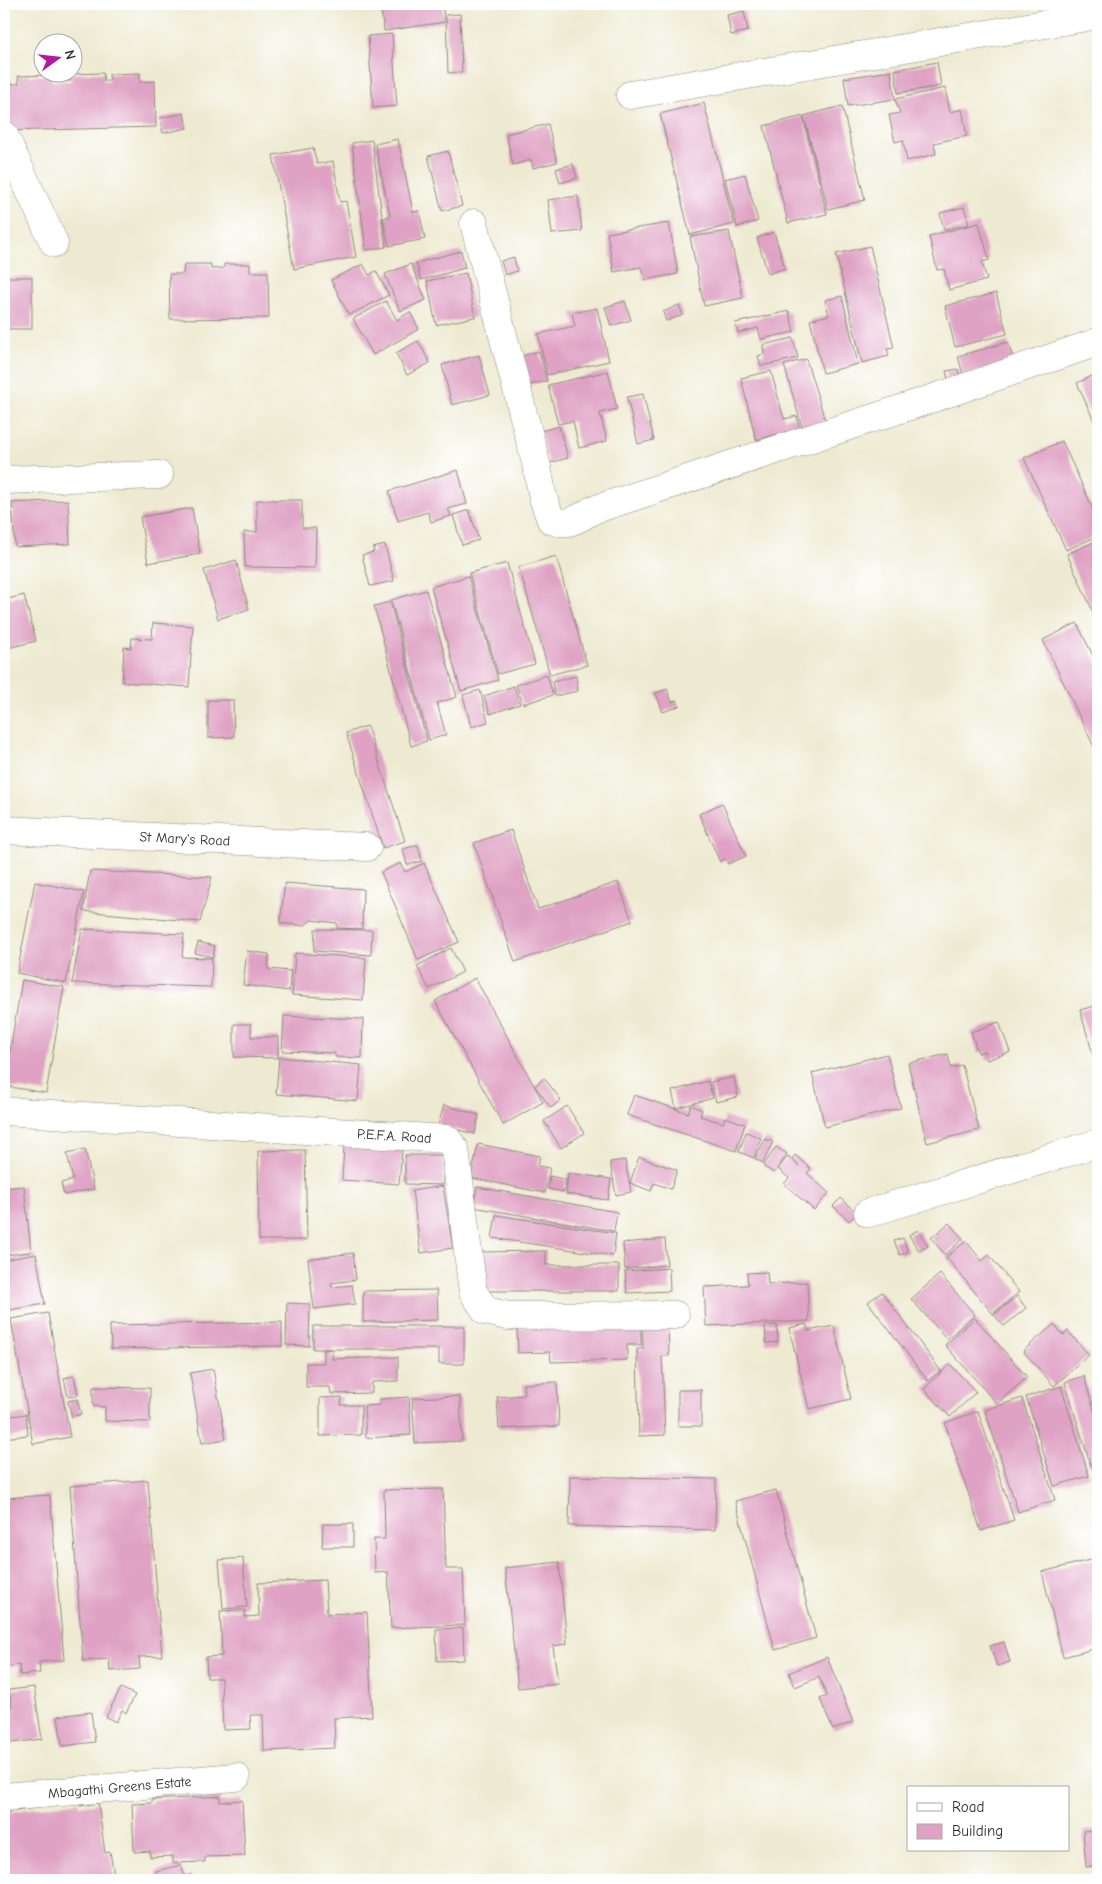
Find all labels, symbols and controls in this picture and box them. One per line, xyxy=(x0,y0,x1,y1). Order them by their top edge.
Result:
north arrow xyxy=(32,32,82,82)
text: N xyxy=(61,48,79,61)
street label: St Mary's Road xyxy=(139,828,231,850)
street label: P.E.F.A. Road xyxy=(356,1125,432,1147)
street label: Mbagathi Greens Estate xyxy=(47,1773,192,1802)
legend xyxy=(907,1786,1070,1852)
text: Road xyxy=(952,1798,984,1816)
text: Building xyxy=(952,1822,1003,1840)

